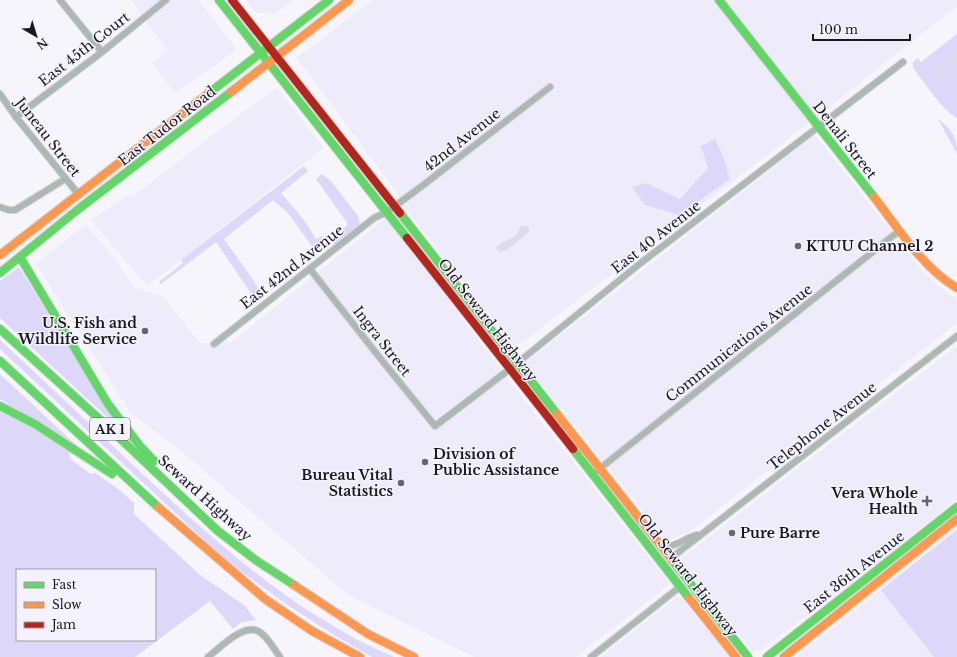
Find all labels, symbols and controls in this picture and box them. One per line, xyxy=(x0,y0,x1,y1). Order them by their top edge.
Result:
street label: East 45th Court xyxy=(35,7,134,90)
north arrow xyxy=(16,16,56,56)
scale bar xyxy=(813,16,910,42)
text: 100 m xyxy=(819,22,858,37)
text: N xyxy=(33,35,51,53)
street label: East Tudor Road xyxy=(115,82,220,170)
street label: Juneau Street xyxy=(10,92,85,181)
street label: Denali Street xyxy=(809,98,881,183)
street label: 42nd Avenue xyxy=(420,104,504,176)
street label: East 40 Avenue xyxy=(608,196,704,278)
street label: East 42nd Avenue xyxy=(237,221,347,313)
place label: KTUU Channel 2 xyxy=(806,237,933,255)
marker: KTUU Channel 2 xyxy=(793,241,803,251)
street label: Old Seward Highway xyxy=(434,255,542,385)
street label: Communications Avenue xyxy=(662,280,816,406)
street label: Ingra Street xyxy=(349,302,415,380)
place label: U.S. Fish and Wildlife Service xyxy=(17,314,137,348)
marker: U.S. Fish and Wildlife Service xyxy=(140,326,150,336)
street label: Telephone Avenue xyxy=(764,378,880,474)
road number: AK 1 xyxy=(90,418,130,440)
place label: Division of Public Assistance xyxy=(433,445,559,479)
street label: Seward Highway xyxy=(154,451,256,545)
marker: Division of Public Assistance xyxy=(420,457,430,467)
place label: Bureau Vital Statistics xyxy=(301,466,393,500)
marker: Bureau Vital Statistics xyxy=(396,478,406,488)
place label: Vera Whole Health xyxy=(831,484,918,518)
marker: Vera Whole Health xyxy=(921,495,933,507)
street label: Old Seward Highway xyxy=(634,510,742,640)
place label: Pure Barre xyxy=(740,524,820,542)
street label: East 36th Avenue xyxy=(800,527,908,617)
marker: Pure Barre xyxy=(727,528,737,538)
legend xyxy=(16,569,156,641)
text: Fast xyxy=(52,577,77,592)
text: Slow xyxy=(52,597,82,612)
text: Jam xyxy=(50,617,76,632)

